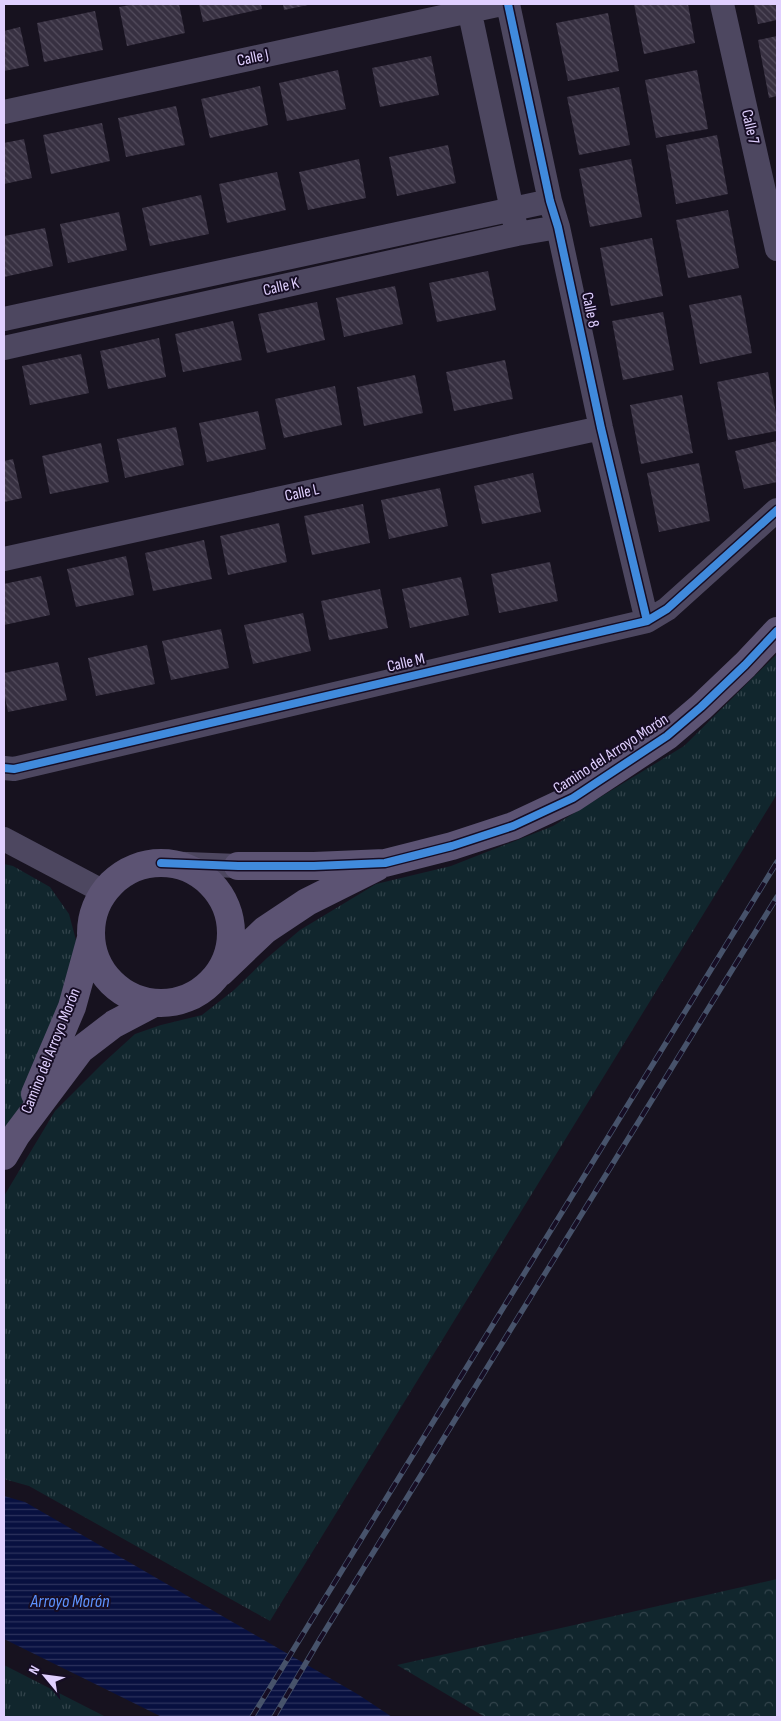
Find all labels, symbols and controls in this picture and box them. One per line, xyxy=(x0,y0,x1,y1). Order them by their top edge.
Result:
street label: Calle J xyxy=(235,45,271,71)
street label: Calle 7 xyxy=(737,108,763,147)
street label: Calle K xyxy=(261,274,301,300)
street label: Calle 8 xyxy=(577,291,603,329)
street label: Calle L xyxy=(283,480,321,506)
street label: Calle M xyxy=(385,649,427,677)
street label: Camino del Arroyo Morón xyxy=(550,710,672,798)
street label: Camino del Arroyo Morón xyxy=(17,986,85,1116)
water label: Arroyo Morón xyxy=(29,1591,110,1612)
north arrow xyxy=(20,1651,70,1701)
text: N xyxy=(25,1663,43,1677)

